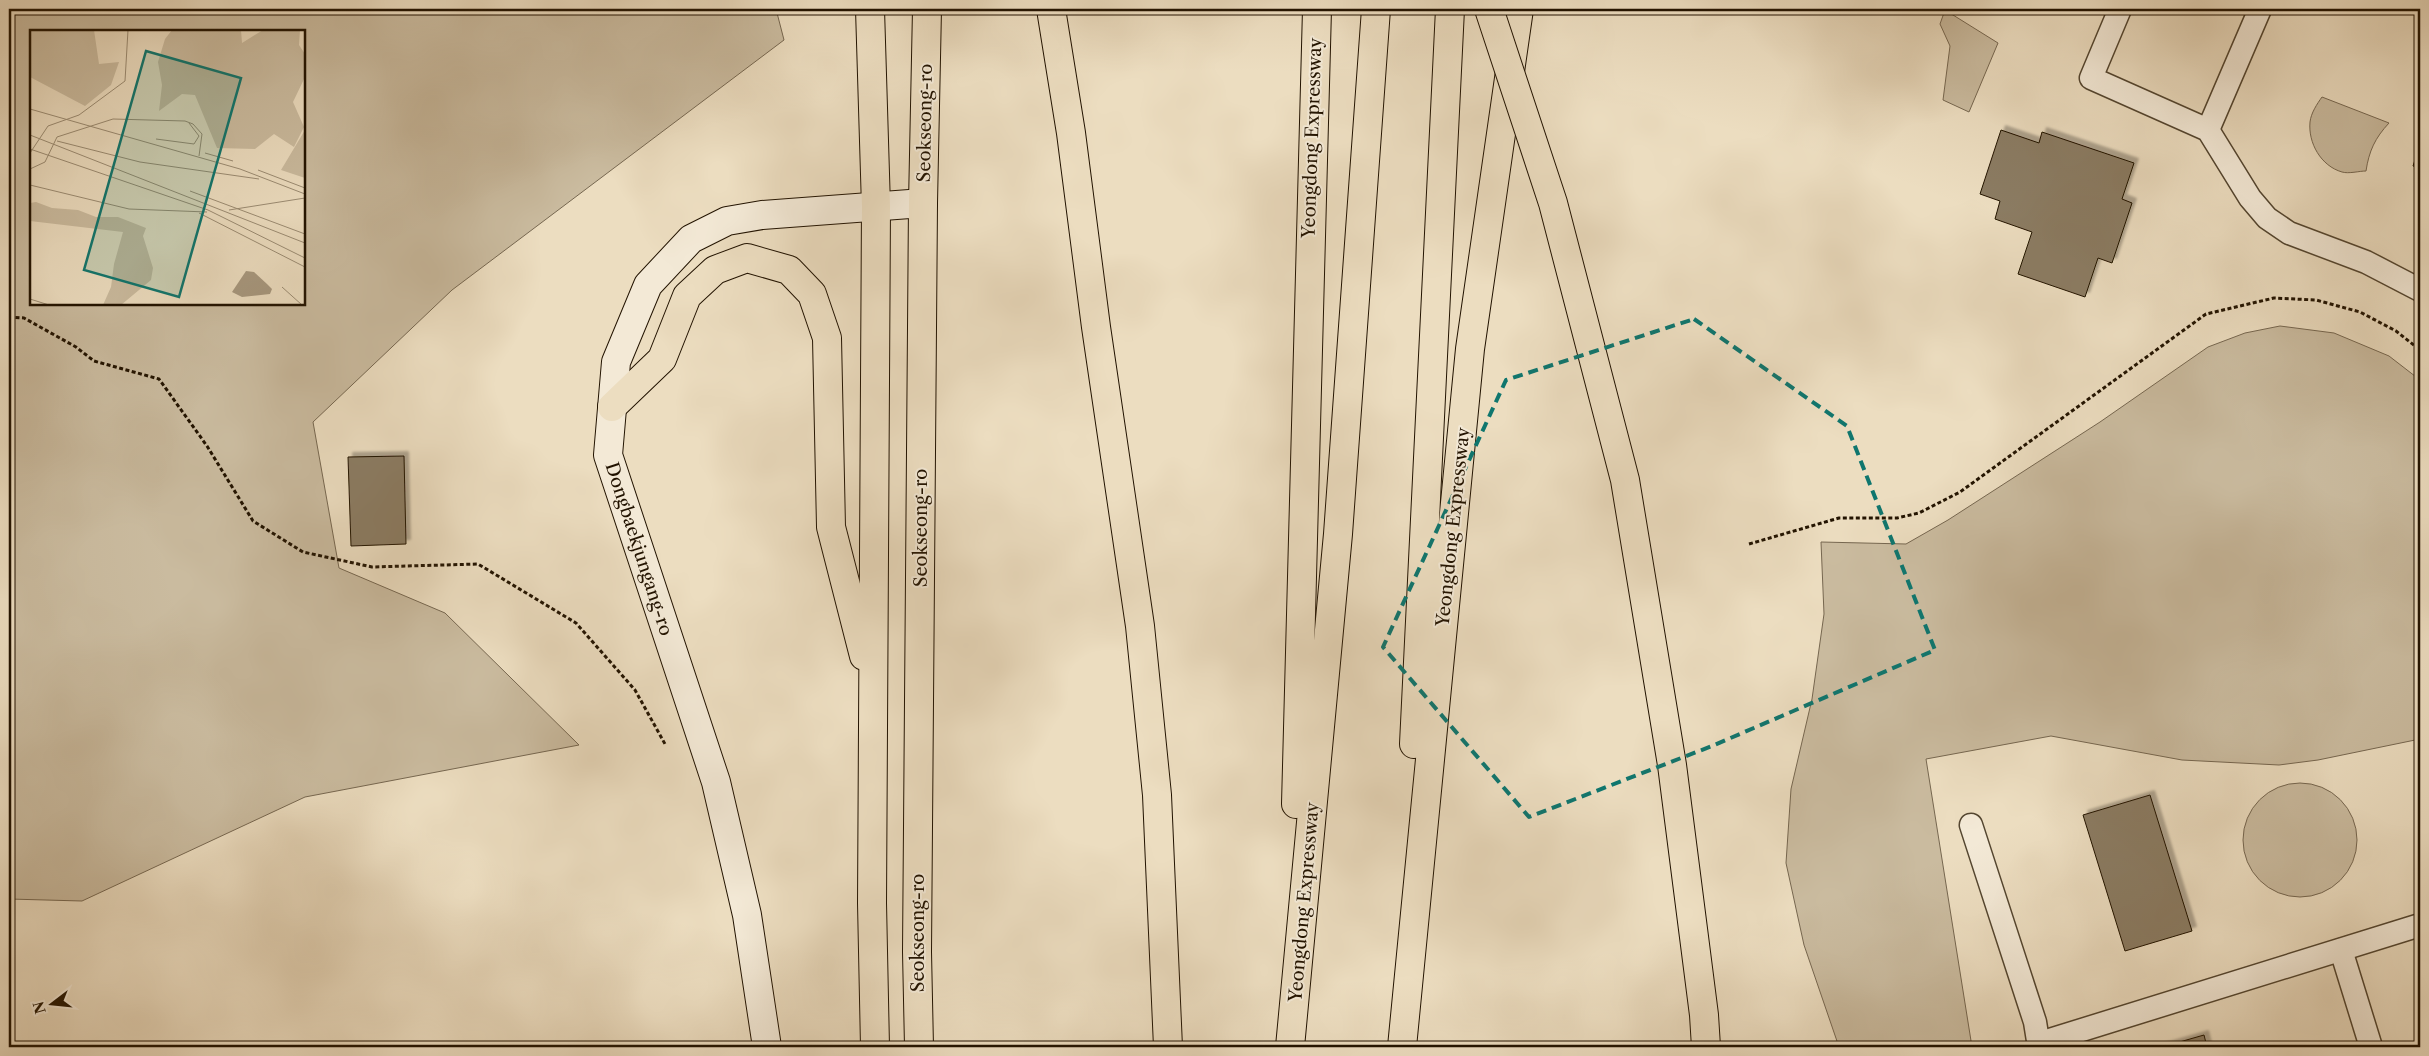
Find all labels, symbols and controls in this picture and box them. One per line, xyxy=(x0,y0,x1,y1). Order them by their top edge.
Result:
inset map xyxy=(30,30,305,305)
street label: Yeongdong Expressway xyxy=(1297,36,1327,240)
street label: Seokseong-ro xyxy=(913,63,937,183)
street label: Yeongdong Expressway xyxy=(1431,425,1475,629)
street label: Dongbaekjungang-ro xyxy=(601,460,677,638)
street label: Seokseong-ro xyxy=(910,469,932,587)
street label: Yeongdong Expressway xyxy=(1284,800,1324,1004)
street label: Seokseong-ro xyxy=(907,874,929,992)
north arrow xyxy=(28,978,78,1028)
text: N xyxy=(29,999,50,1016)

